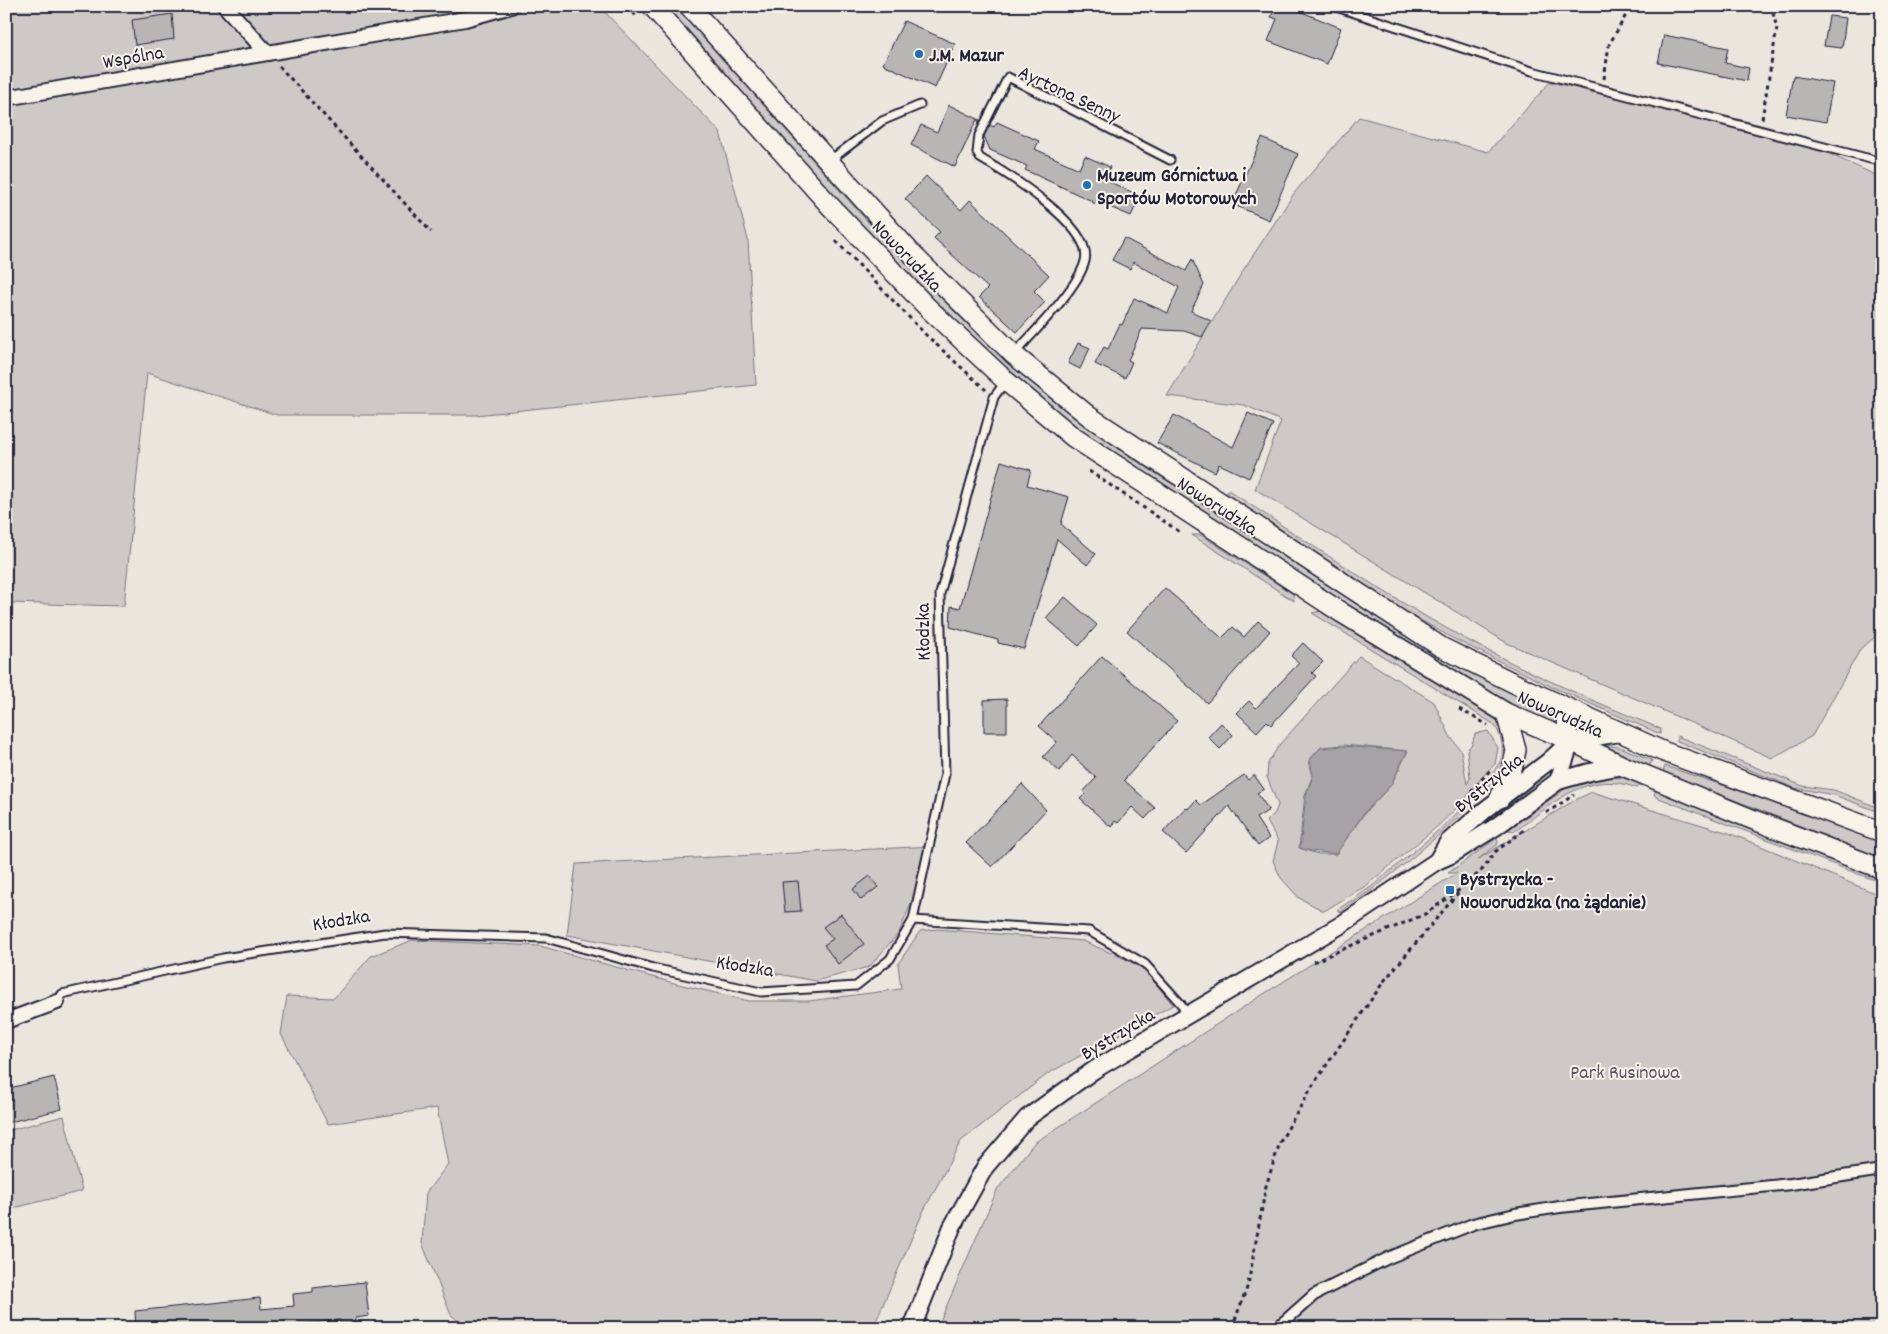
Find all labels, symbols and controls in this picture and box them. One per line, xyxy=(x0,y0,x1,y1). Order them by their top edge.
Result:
street label: Wspólna xyxy=(101,40,167,78)
place label: J.M. Mazur xyxy=(929,43,1005,71)
marker: J.M. Mazur xyxy=(913,48,925,60)
street label: Ayrtona Senny xyxy=(1013,60,1125,132)
place label: Muzeum Górnictwa i Sportów Motorowych xyxy=(1097,163,1257,214)
marker: Muzeum Górnictwa i Sportów Motorowych xyxy=(1081,179,1093,191)
street label: Noworudzka xyxy=(864,215,948,300)
street label: Noworudzka xyxy=(1171,471,1263,544)
street label: Kłodzka xyxy=(910,602,940,661)
street label: Noworudzka xyxy=(1512,684,1608,747)
street label: Bystrzycka xyxy=(1449,747,1531,821)
place label: Bystrzycka - Noworudzka (na żądanie) xyxy=(1460,867,1646,918)
marker: Bystrzycka - Noworudzka (na żądanie) xyxy=(1444,884,1456,896)
street label: Kłodzka xyxy=(311,904,373,940)
street label: Kłodzka xyxy=(714,950,776,986)
street label: Bystrzycka xyxy=(1076,1002,1161,1069)
park label: Park Rusinowa xyxy=(1570,1060,1680,1088)

